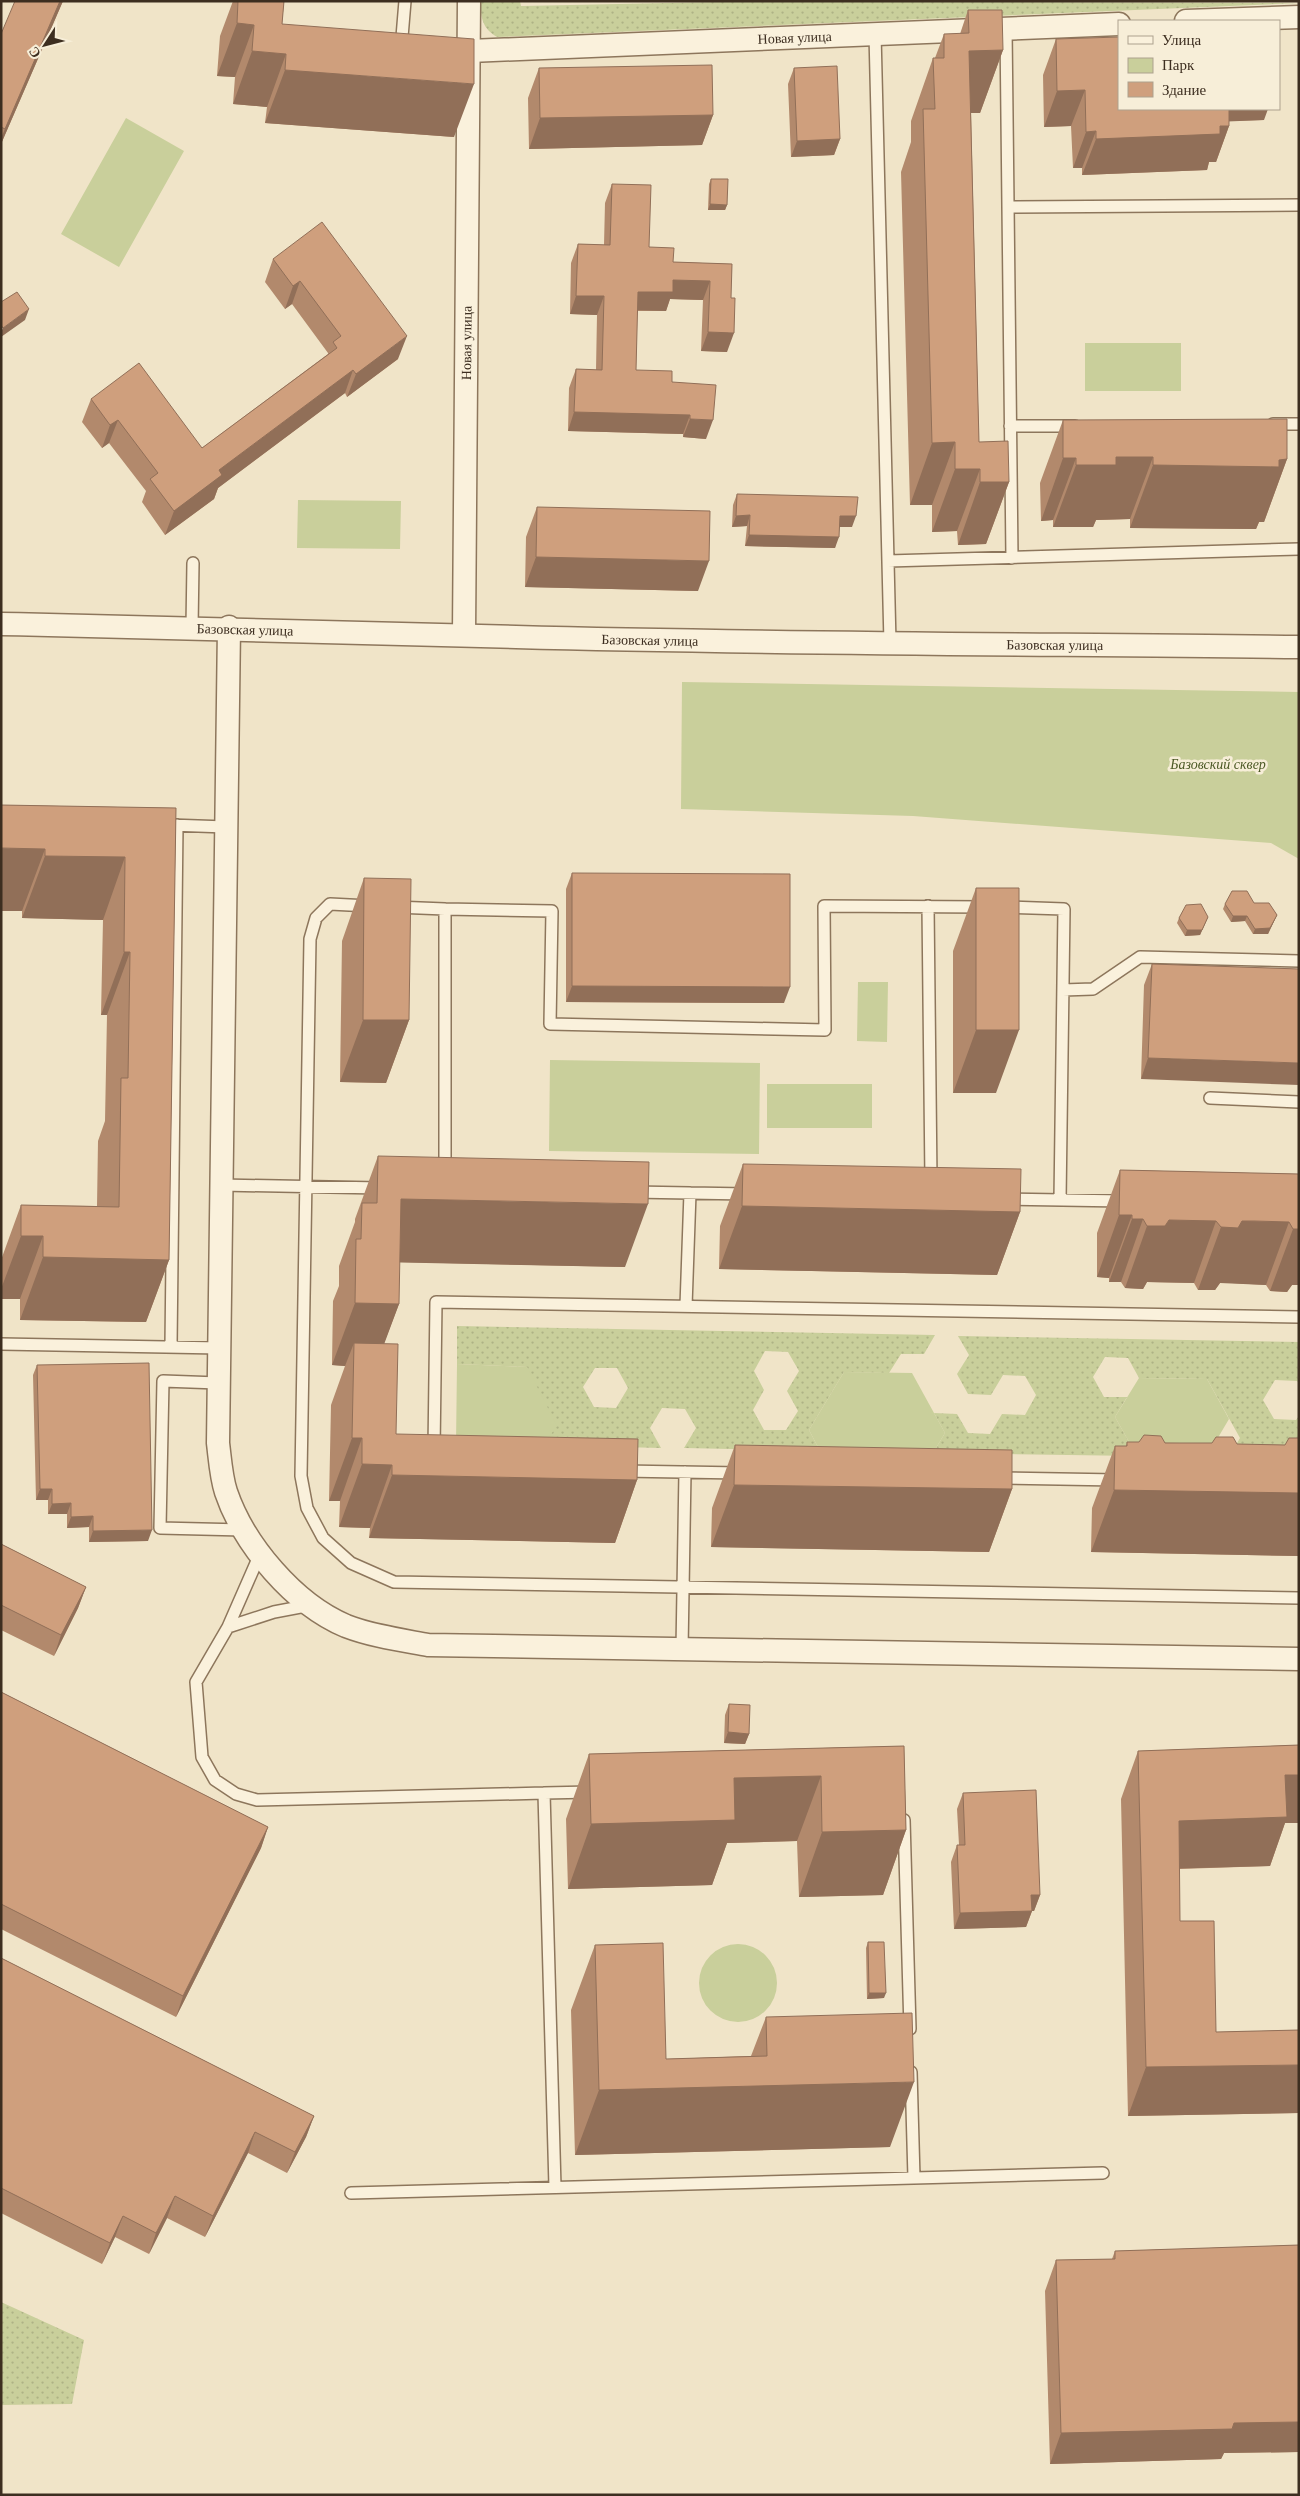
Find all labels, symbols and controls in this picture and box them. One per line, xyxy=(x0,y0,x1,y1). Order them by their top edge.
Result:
north arrow xyxy=(20,20,70,70)
legend xyxy=(1118,20,1280,110)
street label: Новая улица xyxy=(757,29,833,47)
text: Улица xyxy=(1162,32,1201,48)
text: С xyxy=(26,44,44,61)
text: Парк xyxy=(1162,57,1195,73)
text: Здание xyxy=(1162,82,1206,98)
street label: Новая улица xyxy=(459,305,475,380)
street label: Базовская улица xyxy=(196,621,294,639)
street label: Базовская улица xyxy=(601,632,699,649)
street label: Базовская улица xyxy=(1006,637,1104,653)
park label: Базовский сквер xyxy=(1169,757,1266,772)

